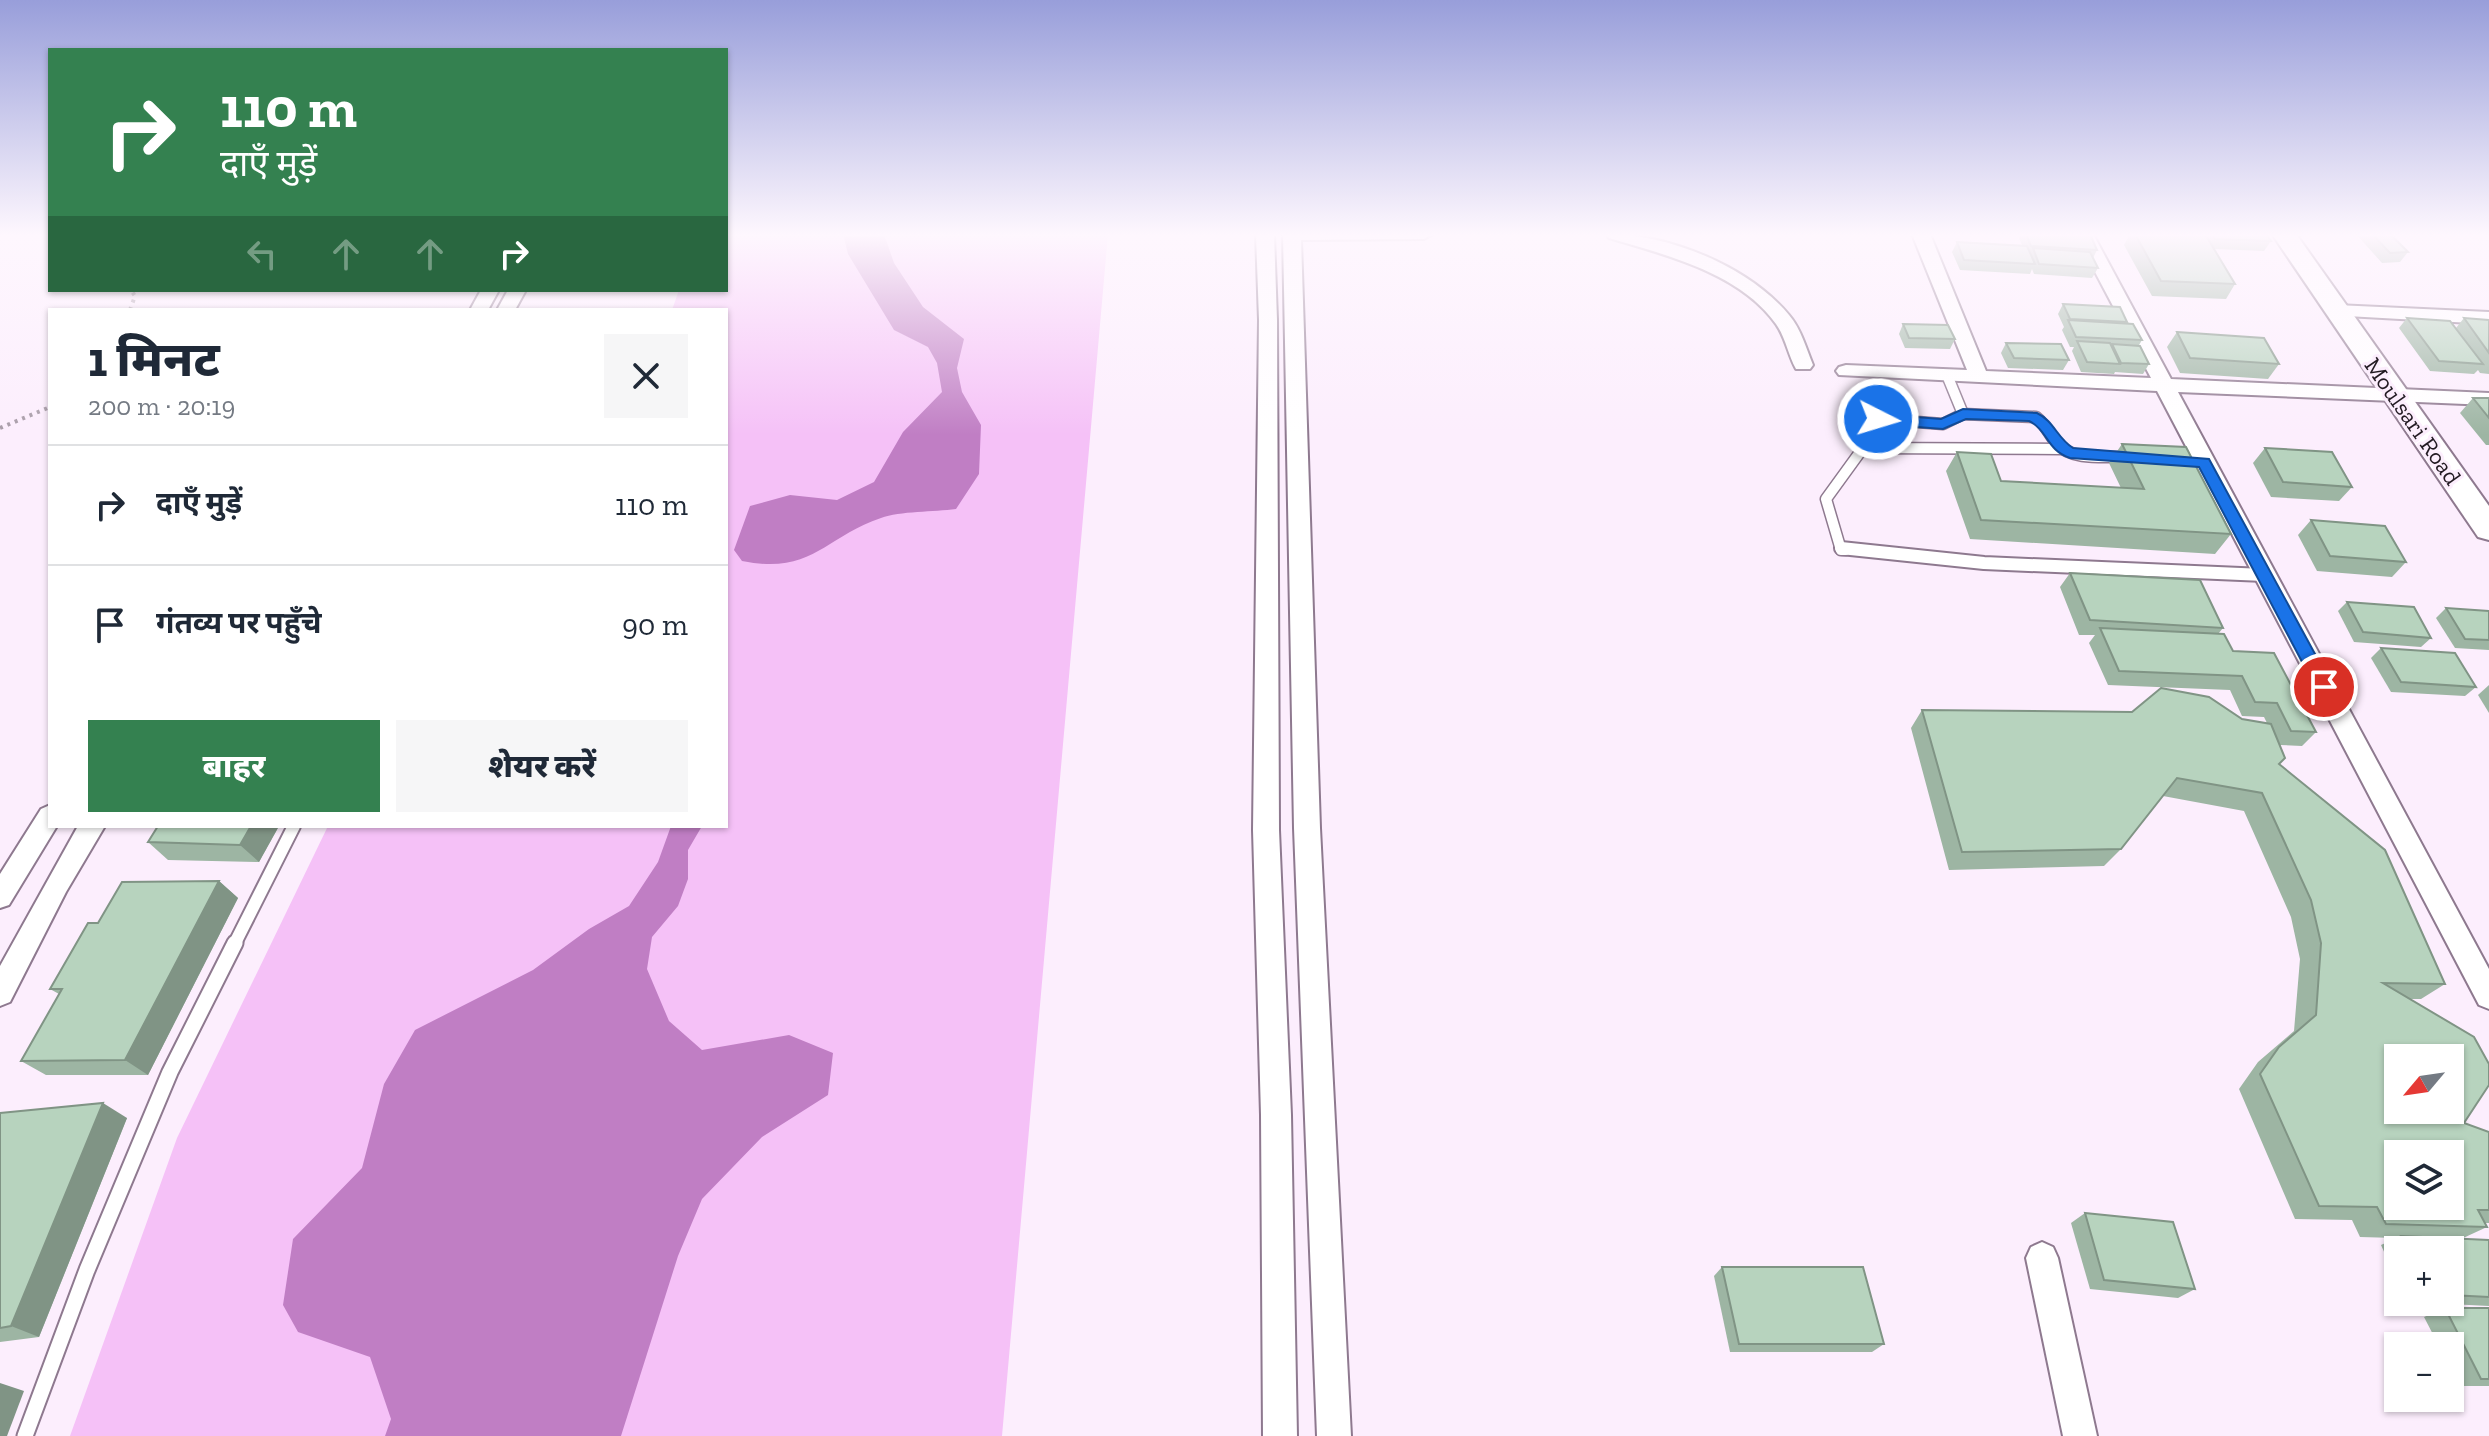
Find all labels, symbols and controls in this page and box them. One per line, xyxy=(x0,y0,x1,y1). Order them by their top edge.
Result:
text: 110 m xyxy=(220,74,357,141)
icon: right xyxy=(88,80,192,184)
text: दाएँ मुड़ें xyxy=(220,142,317,185)
icon: left xyxy=(240,232,284,276)
icon: ahead xyxy=(324,232,368,276)
icon: ahead xyxy=(408,232,452,276)
icon: right xyxy=(492,232,536,276)
text: 1 मिनट xyxy=(88,331,220,388)
button: close xyxy=(604,334,688,418)
street label: Moulsari Road xyxy=(2358,352,2468,490)
position arrow xyxy=(1836,377,1920,461)
text: 200 m · 20:19 xyxy=(88,390,235,422)
icon: right xyxy=(88,483,132,527)
text: दाएँ मुड़ें xyxy=(156,485,242,521)
text: 110 m xyxy=(615,487,688,523)
icon: arrive xyxy=(88,603,132,647)
text: गंतव्य पर पहुँचे xyxy=(156,605,321,641)
text: 90 m xyxy=(622,607,688,643)
pin xyxy=(2290,653,2358,721)
icon: arrive xyxy=(2302,665,2346,709)
button: बाहर xyxy=(88,720,380,812)
button: शेयर करें xyxy=(396,720,688,812)
north arrow xyxy=(2384,1044,2464,1124)
map controls xyxy=(2384,1044,2464,1412)
button: layers xyxy=(2384,1140,2464,1220)
button: + xyxy=(2384,1236,2464,1316)
button: − xyxy=(2384,1332,2464,1412)

